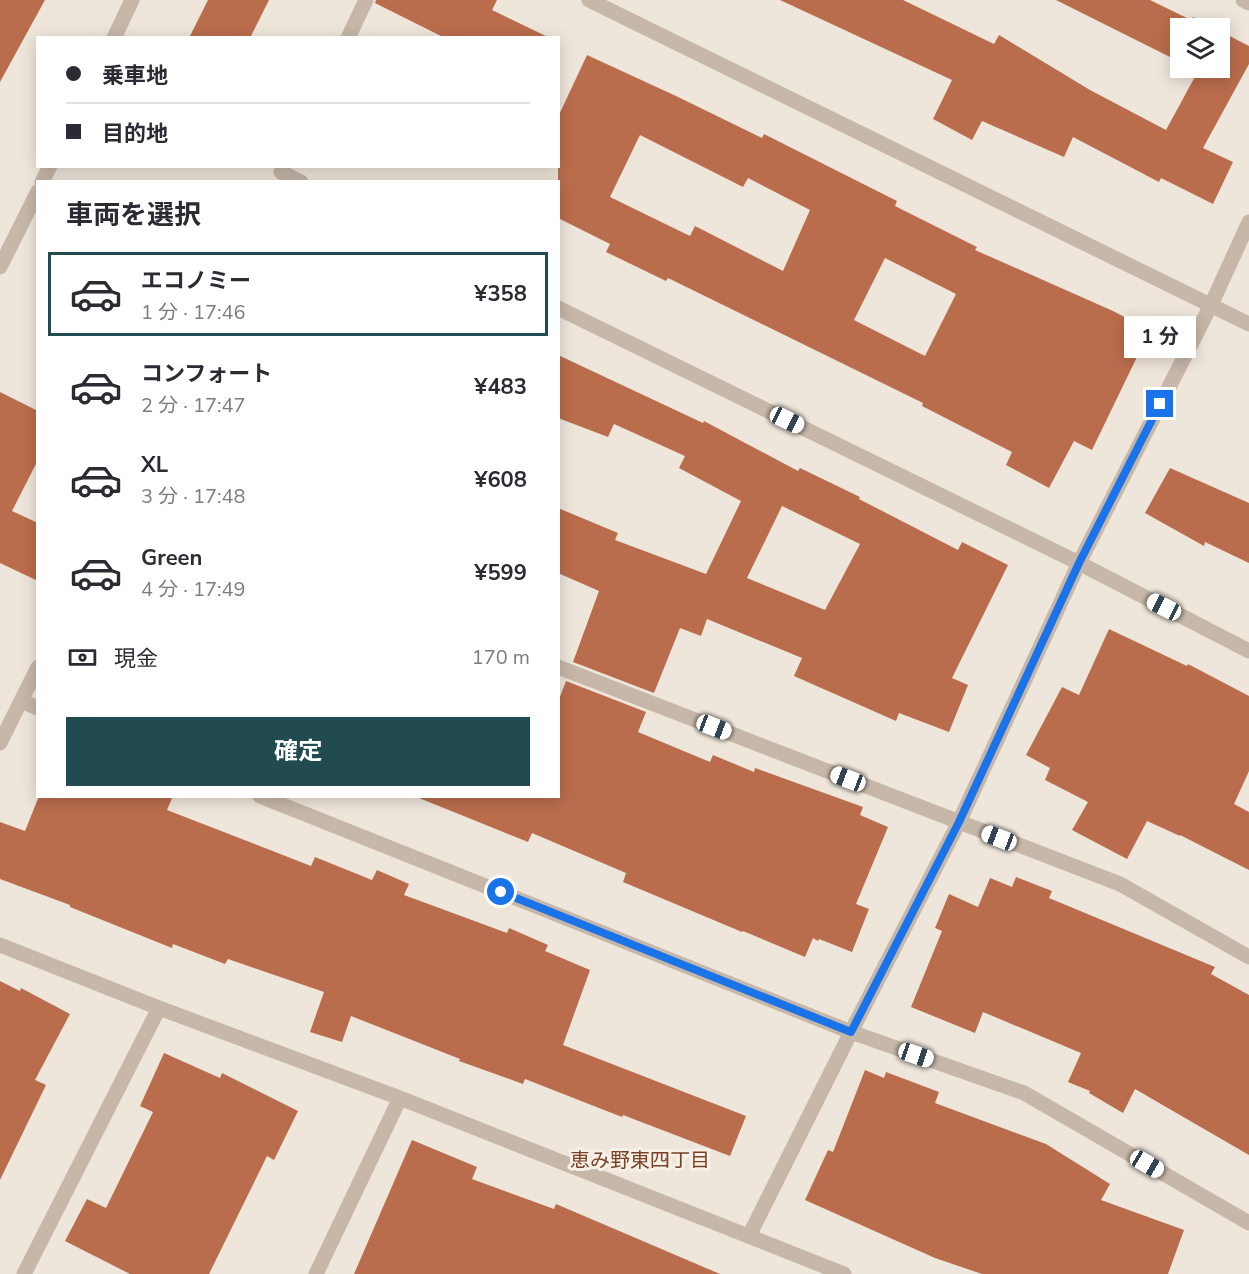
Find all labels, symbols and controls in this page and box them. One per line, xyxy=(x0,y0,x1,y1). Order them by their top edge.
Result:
map controls xyxy=(1170,18,1230,78)
button: layers xyxy=(1170,18,1230,78)
text: 乗車地 xyxy=(102,61,168,91)
text: 目的地 xyxy=(102,119,168,149)
text: 車両を選択 xyxy=(66,197,201,234)
text: エコノミー xyxy=(141,266,251,296)
icon: car xyxy=(69,267,123,321)
text: ¥358 xyxy=(474,279,527,309)
text: 1 分 · 17:46 xyxy=(141,299,246,326)
callout: 1 分 xyxy=(1124,317,1196,359)
text: 1 分 xyxy=(1141,323,1179,350)
text: コンフォート xyxy=(141,359,272,389)
icon: car xyxy=(69,360,123,414)
text: ¥483 xyxy=(474,372,527,402)
route end xyxy=(1146,390,1173,417)
text: 2 分 · 17:47 xyxy=(141,392,246,419)
car xyxy=(767,404,807,436)
text: XL xyxy=(141,450,168,480)
icon: car xyxy=(69,453,123,507)
text: ¥608 xyxy=(474,465,527,495)
text: 3 分 · 17:48 xyxy=(141,483,246,510)
text: Green xyxy=(141,543,202,573)
icon: car xyxy=(69,546,123,600)
text: ¥599 xyxy=(474,558,527,588)
text: 4 分 · 17:49 xyxy=(141,576,246,603)
car xyxy=(1144,591,1184,623)
icon: cash xyxy=(66,641,99,674)
text: 現金 xyxy=(114,644,158,674)
text: 170 m xyxy=(472,644,530,671)
car xyxy=(694,712,734,742)
button: 確定 xyxy=(66,717,530,786)
car xyxy=(828,764,868,794)
car xyxy=(979,823,1019,853)
route start xyxy=(487,878,514,905)
car xyxy=(896,1041,936,1069)
district label: 恵み野東四丁目 xyxy=(570,1147,710,1174)
car xyxy=(1127,1147,1167,1181)

